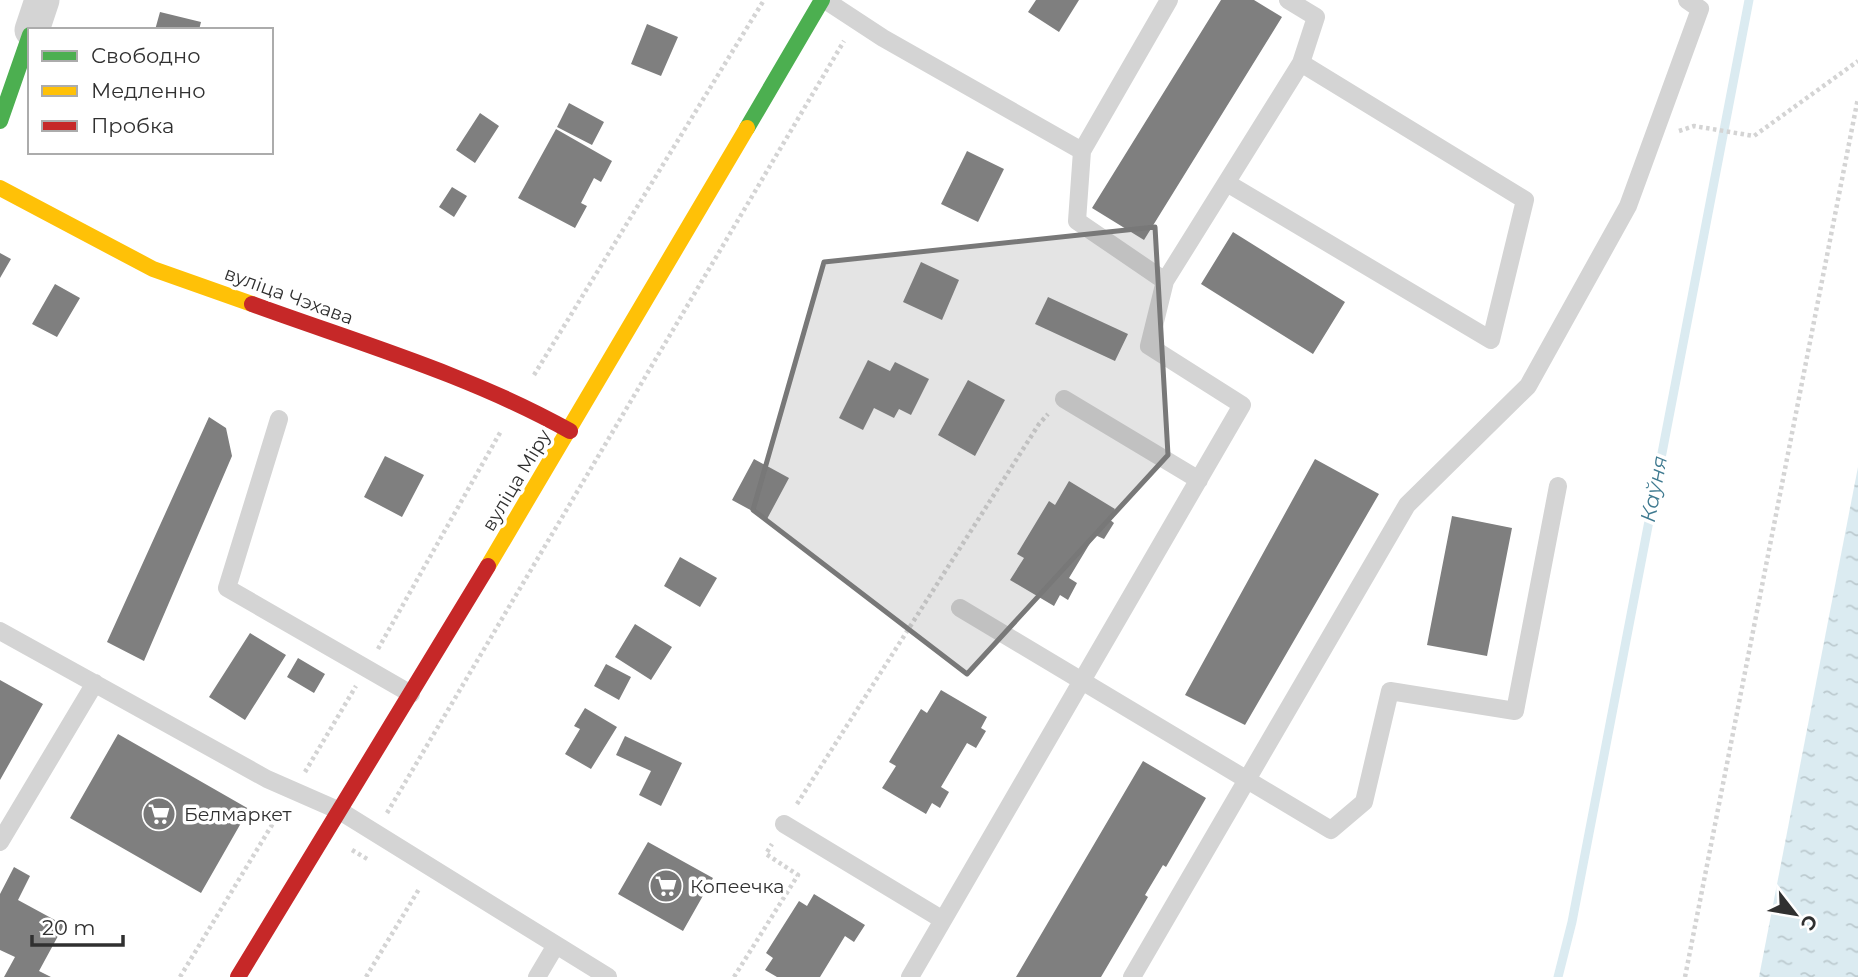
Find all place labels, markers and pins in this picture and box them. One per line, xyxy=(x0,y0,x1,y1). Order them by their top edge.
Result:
supermarket icon: Белмаркет xyxy=(140,795,178,833)
place label: Белмаркет xyxy=(184,803,291,826)
supermarket icon: Копеечка xyxy=(647,867,685,905)
place label: Копеечка xyxy=(690,875,784,898)

